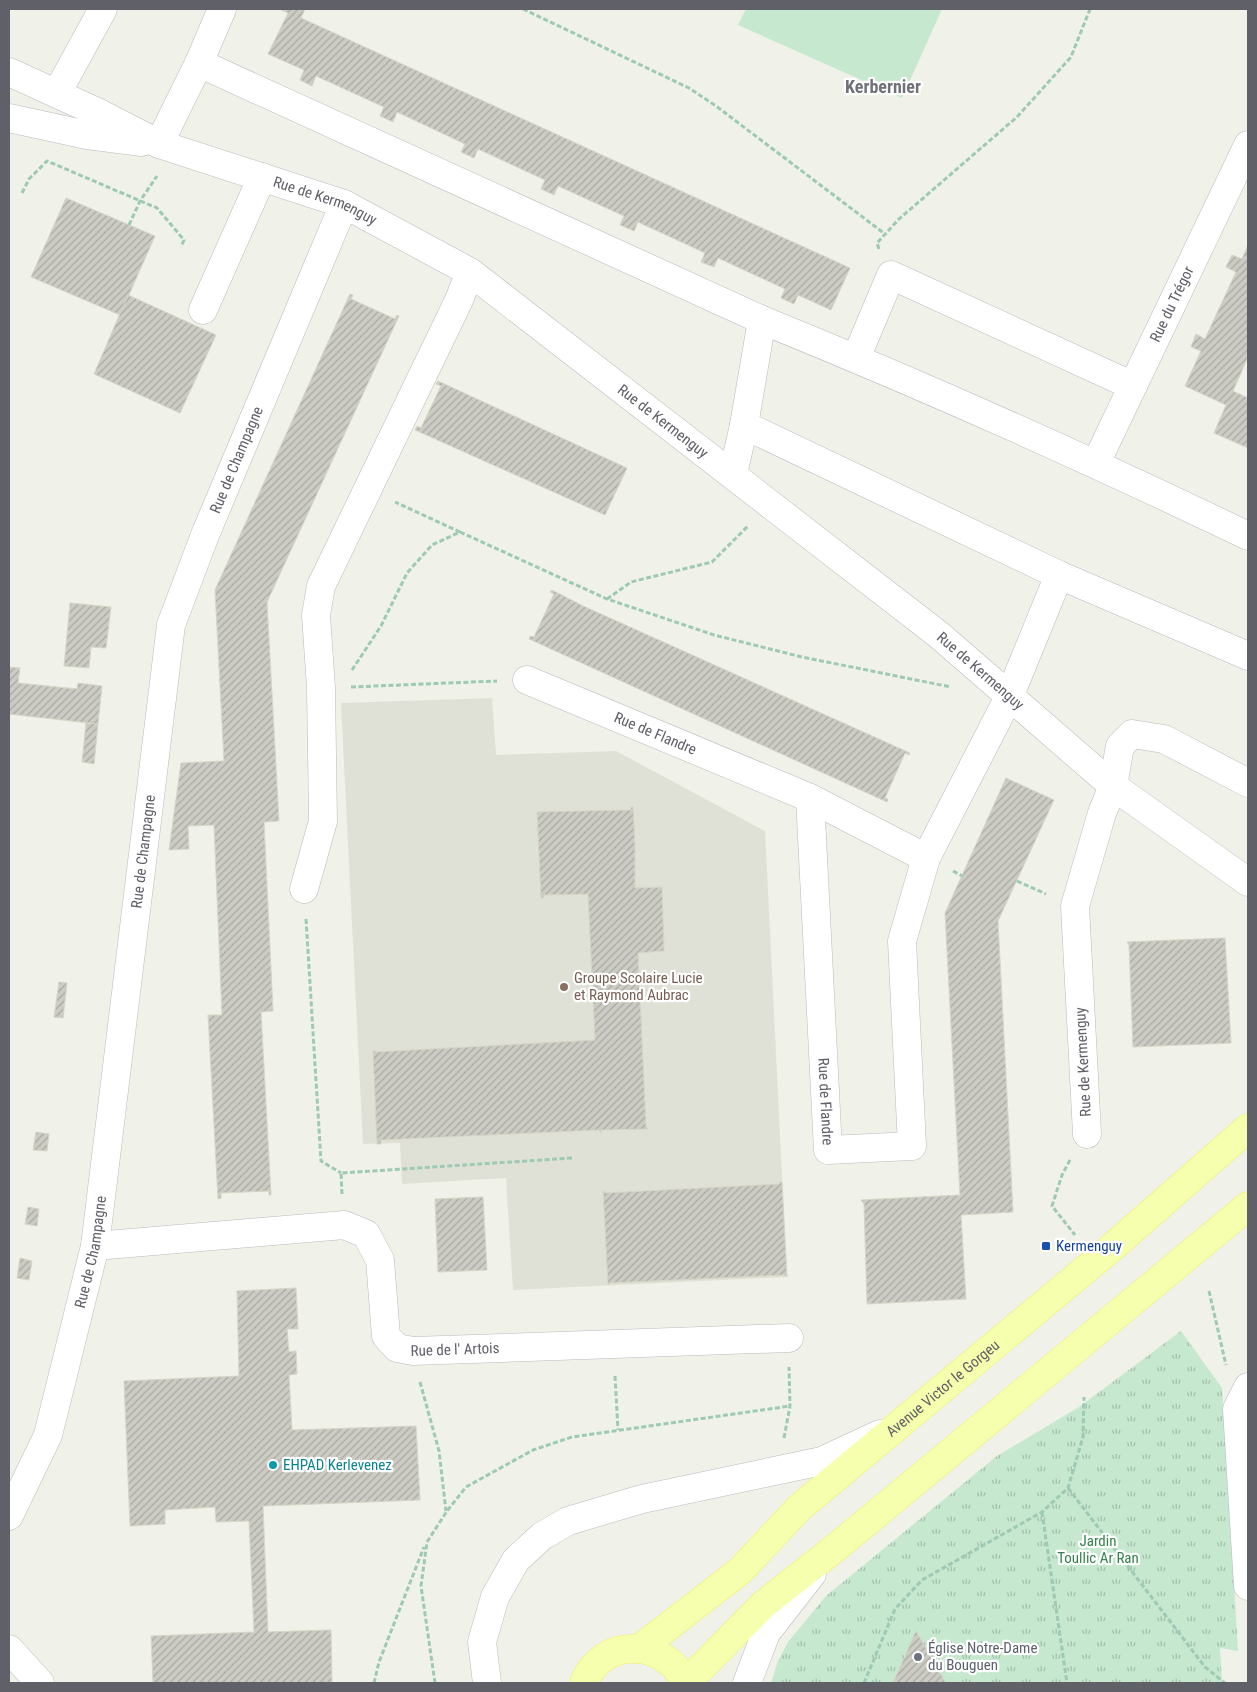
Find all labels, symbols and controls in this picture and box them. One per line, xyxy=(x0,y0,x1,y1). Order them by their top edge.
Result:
district label: Kerbernier xyxy=(845,76,921,97)
street label: Rue de Kermenguy xyxy=(271,173,380,229)
street label: Rue du Trégor xyxy=(1146,263,1198,345)
street label: Rue de Kermenguy xyxy=(614,381,712,462)
street label: Rue de Champagne xyxy=(206,404,267,516)
street label: Rue de Kermenguy xyxy=(933,628,1028,714)
street label: Rue de Flandre xyxy=(611,708,699,759)
street label: Rue de Champagne xyxy=(127,794,159,909)
place label: Groupe Scolaire Lucie et Raymond Aubrac xyxy=(574,969,703,1004)
marker: Groupe Scolaire Lucie et Raymond Aubrac xyxy=(558,981,570,993)
street label: Rue de Kermenguy xyxy=(1071,1007,1095,1117)
street label: Rue de Flandre xyxy=(814,1057,837,1146)
street label: Rue de Champagne xyxy=(71,1195,110,1310)
place label: Kermenguy xyxy=(1056,1237,1122,1255)
marker: Kermenguy xyxy=(1040,1240,1052,1252)
street label: Avenue Victor le Gorgeu xyxy=(883,1336,1003,1441)
street label: Rue de l' Artois xyxy=(410,1339,500,1360)
place label: EHPAD Kerlevenez xyxy=(283,1456,392,1474)
marker: EHPAD Kerlevenez xyxy=(267,1459,279,1471)
park label: Jardin Toullic Ar Ran xyxy=(1057,1532,1139,1567)
place label: Église Notre-Dame du Bouguen xyxy=(928,1639,1037,1674)
marker: Église Notre-Dame du Bouguen xyxy=(912,1651,924,1663)

